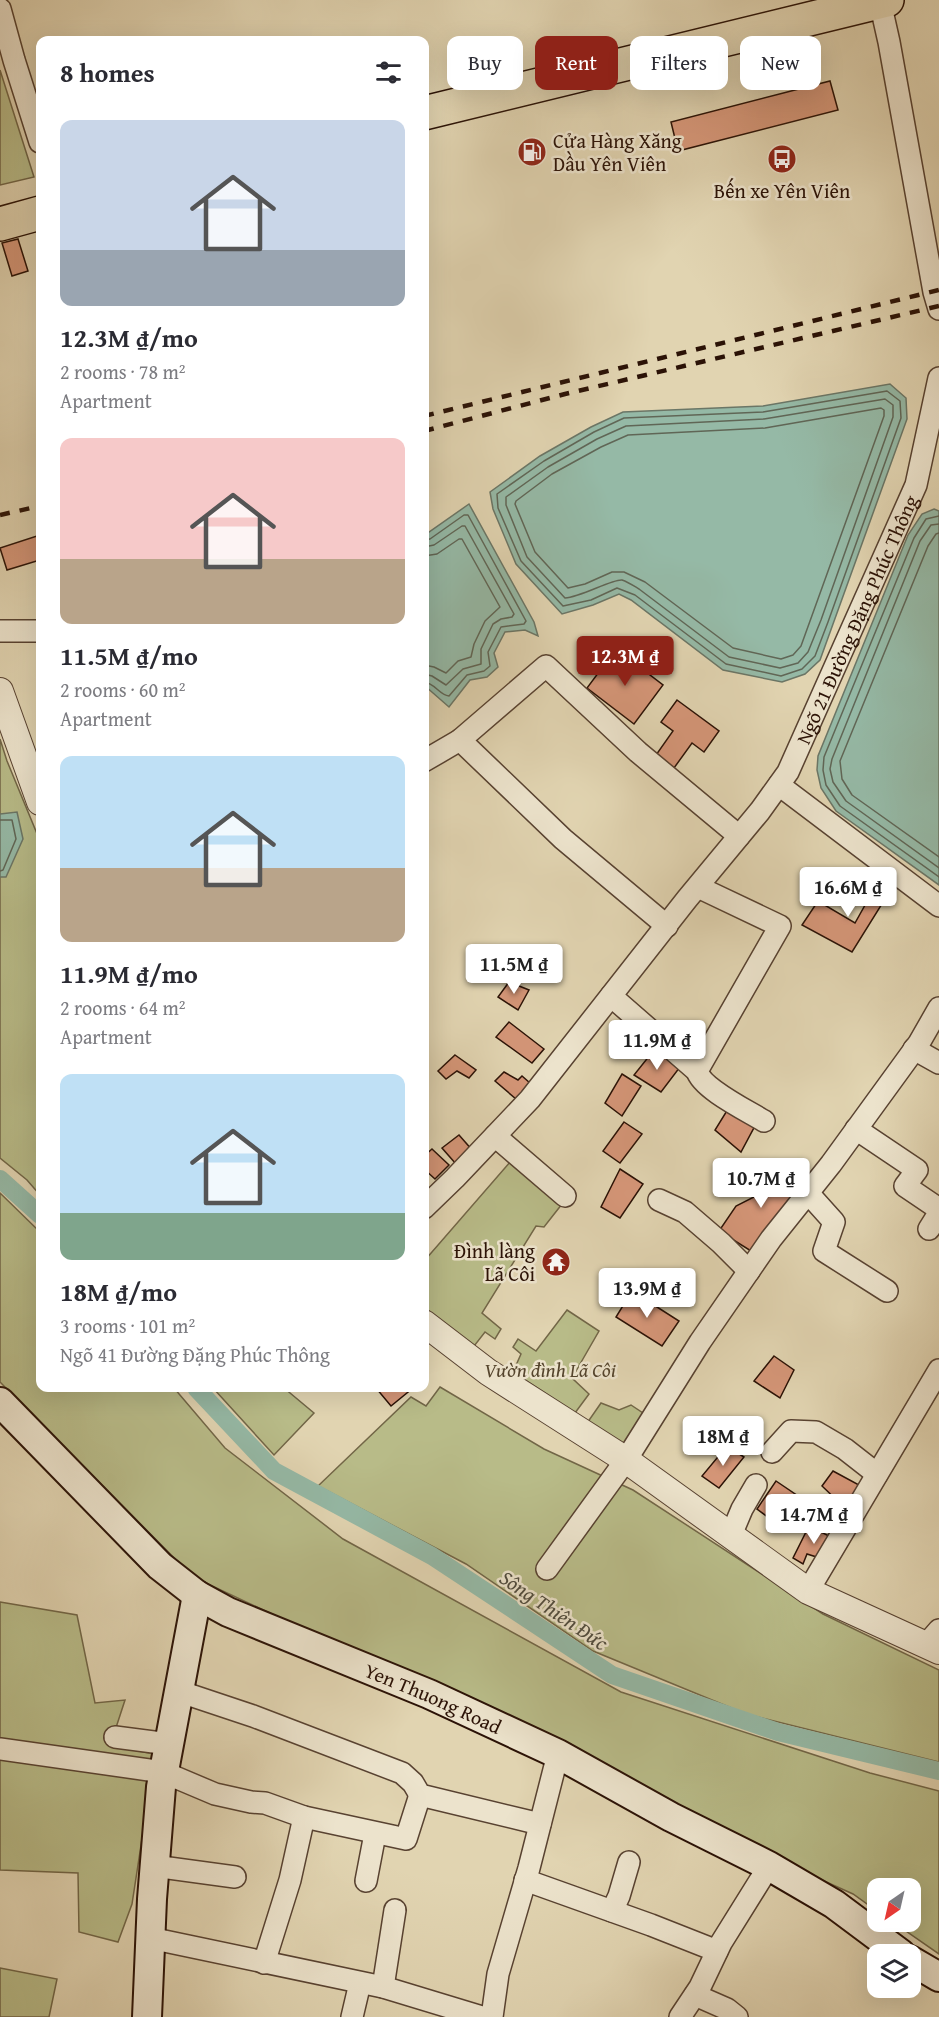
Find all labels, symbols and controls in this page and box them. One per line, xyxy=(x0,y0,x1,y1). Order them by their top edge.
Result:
chip: Buy xyxy=(447,36,523,90)
chip: Rent xyxy=(535,36,618,90)
chip: Filters xyxy=(630,36,728,90)
chip: New xyxy=(740,36,821,90)
text: 8 homes xyxy=(60,53,155,92)
icon: filters xyxy=(372,56,405,89)
place label: Cửa Hàng Xăng Dầu Yên Viên xyxy=(553,126,682,178)
fuel station icon: Cửa Hàng Xăng Dầu Yên Viên xyxy=(516,136,548,168)
bus stop icon: Bến xe Yên Viên xyxy=(766,143,798,175)
icon: home xyxy=(179,159,287,267)
place label: Bến xe Yên Viên xyxy=(714,176,850,205)
text: 12.3M ₫/mo xyxy=(60,318,198,357)
text: 2 rooms · 78 m² xyxy=(60,357,186,386)
text: Apartment xyxy=(60,386,152,415)
icon: home xyxy=(179,477,287,585)
street label: Ngõ 21 Đường Đặng Phúc Thông xyxy=(788,490,924,748)
text: 11.5M ₫/mo xyxy=(60,636,198,675)
pin: 12.3M ₫ xyxy=(570,636,680,687)
text: 12.3M ₫ xyxy=(591,641,659,670)
text: 2 rooms · 60 m² xyxy=(60,675,186,704)
text: Apartment xyxy=(60,704,152,733)
icon: home xyxy=(179,795,287,903)
pin: 16.6M ₫ xyxy=(793,867,903,918)
text: 16.6M ₫ xyxy=(814,872,882,901)
pin: 11.5M ₫ xyxy=(459,944,569,995)
text: 11.5M ₫ xyxy=(480,949,548,978)
text: 11.9M ₫/mo xyxy=(60,954,198,993)
text: 2 rooms · 64 m² xyxy=(60,993,186,1022)
pin: 11.9M ₫ xyxy=(602,1020,712,1071)
text: Apartment xyxy=(60,1022,152,1051)
text: 11.9M ₫ xyxy=(623,1025,691,1054)
icon: home xyxy=(179,1113,287,1221)
pin: 10.7M ₫ xyxy=(706,1158,816,1209)
text: 10.7M ₫ xyxy=(727,1163,795,1192)
place label: Đình làng Lã Côi xyxy=(454,1236,535,1288)
temple icon: Đình làng Lã Côi xyxy=(540,1246,572,1278)
pin: 13.9M ₫ xyxy=(592,1268,702,1319)
text: 18M ₫/mo xyxy=(60,1272,177,1311)
text: 13.9M ₫ xyxy=(613,1273,681,1302)
text: 3 rooms · 101 m² xyxy=(60,1311,195,1340)
text: Ngõ 41 Đường Đặng Phúc Thông xyxy=(60,1340,330,1369)
park label: Vườn đình Lã Côi xyxy=(484,1355,616,1384)
pin: 18M ₫ xyxy=(681,1416,765,1467)
text: 18M ₫ xyxy=(697,1421,749,1450)
pin: 14.7M ₫ xyxy=(759,1494,869,1545)
text: 14.7M ₫ xyxy=(780,1499,848,1528)
water label: Sông Thiên Đức xyxy=(493,1562,615,1658)
street label: Yen Thuong Road xyxy=(361,1655,507,1741)
north arrow xyxy=(867,1878,921,1932)
map controls xyxy=(867,1878,921,1998)
button: layers xyxy=(867,1944,921,1998)

